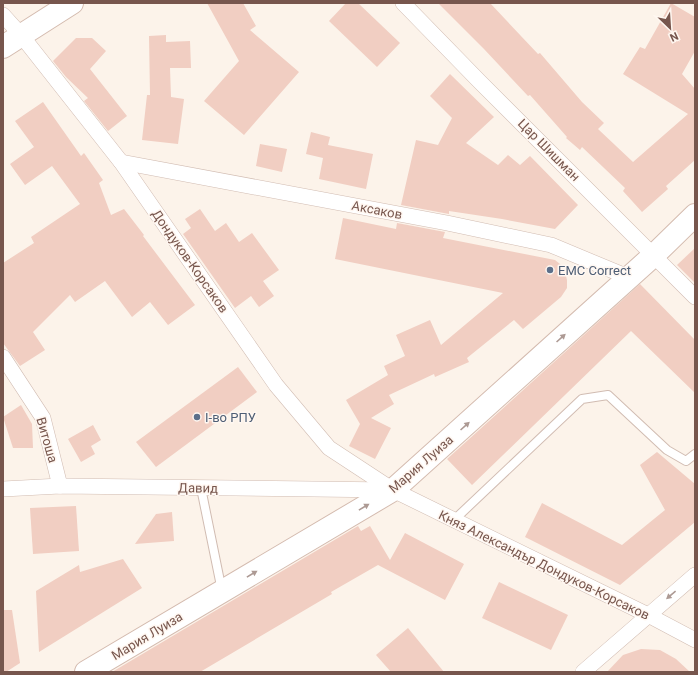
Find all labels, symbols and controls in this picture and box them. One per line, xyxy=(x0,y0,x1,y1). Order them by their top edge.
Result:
north arrow xyxy=(650,8,690,48)
text: N xyxy=(668,29,680,44)
street label: Цар Шишман xyxy=(515,116,583,184)
street label: Аксаков xyxy=(351,198,403,222)
street label: Дондуков-Корсаков xyxy=(149,207,231,315)
place label: EMC Correct xyxy=(558,263,631,278)
marker: EMC Correct xyxy=(545,265,555,275)
one-way arrow xyxy=(556,334,566,343)
place label: I-во РПУ xyxy=(205,410,256,425)
marker: I-во РПУ xyxy=(192,412,202,422)
street label: Витоша xyxy=(33,416,61,464)
one-way arrow xyxy=(459,421,470,430)
street label: Мария Луиза xyxy=(386,432,456,496)
street label: Давид xyxy=(178,480,218,496)
one-way arrow xyxy=(358,504,370,511)
street label: Княз Александър Дондуков-Корсаков xyxy=(436,507,652,623)
one-way arrow xyxy=(246,570,258,577)
one-way arrow xyxy=(666,591,677,600)
street label: Мария Луиза xyxy=(109,609,185,663)

